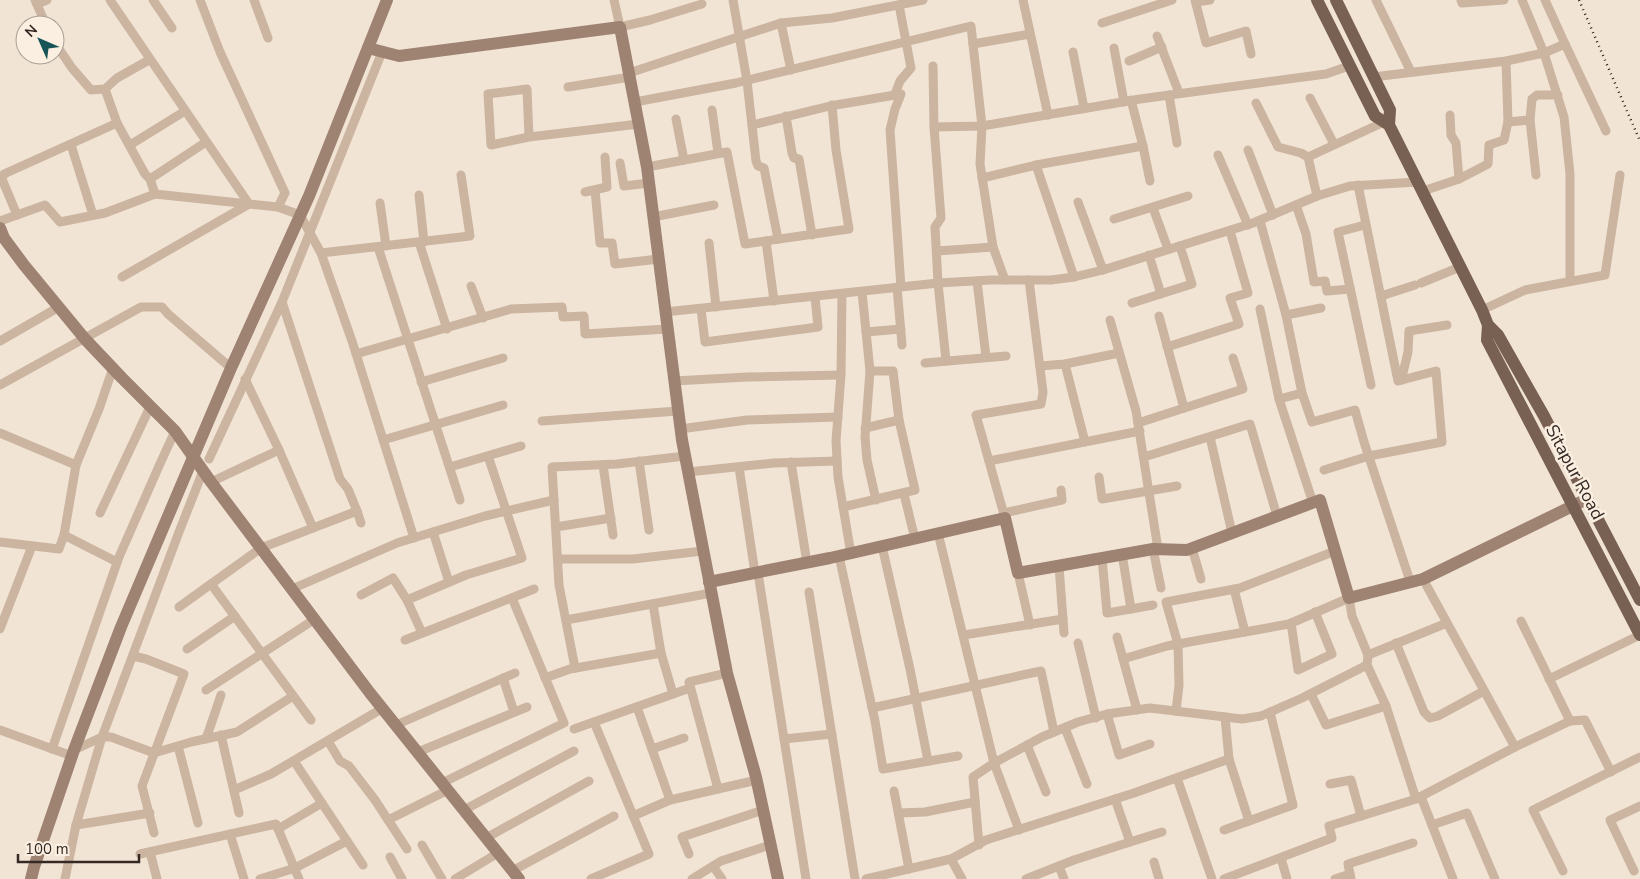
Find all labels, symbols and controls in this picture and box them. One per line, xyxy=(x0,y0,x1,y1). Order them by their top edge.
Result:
north arrow xyxy=(15,15,65,65)
text: N xyxy=(21,21,42,42)
street label: Sitapur Road xyxy=(1540,420,1610,524)
scale bar xyxy=(18,832,139,864)
text: 100 m xyxy=(25,839,69,859)

